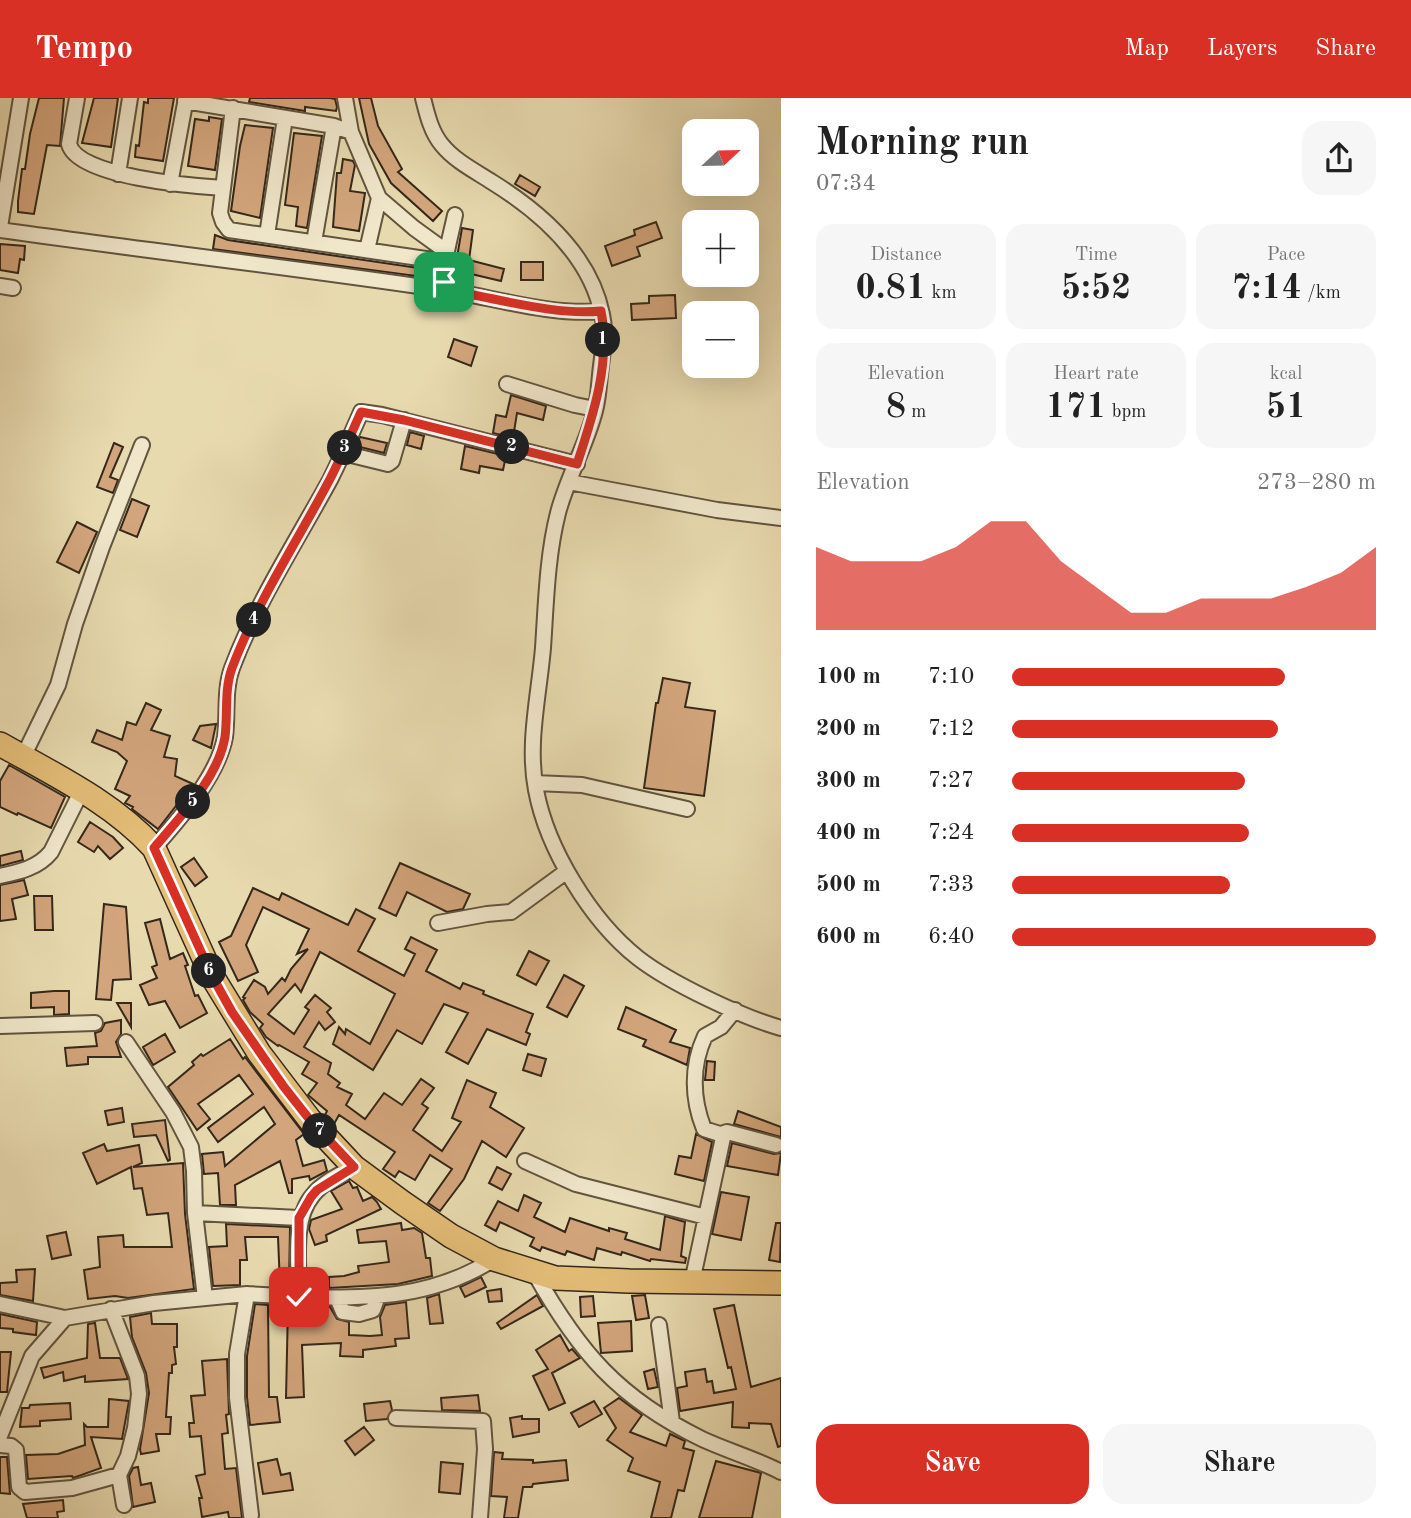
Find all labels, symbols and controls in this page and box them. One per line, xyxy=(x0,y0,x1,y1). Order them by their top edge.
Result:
text: Tempo xyxy=(35,33,133,66)
text: Map xyxy=(1125,37,1169,61)
text: Layers xyxy=(1207,37,1277,61)
text: Share xyxy=(1315,37,1376,61)
north arrow xyxy=(682,119,760,196)
map controls xyxy=(682,119,759,378)
button: share xyxy=(1302,121,1376,195)
text: Morning run xyxy=(816,125,1029,163)
text: 07:34 xyxy=(816,172,876,195)
button: + xyxy=(682,210,759,287)
text: Distance xyxy=(870,246,942,265)
text: Time xyxy=(1075,246,1117,265)
text: Pace xyxy=(1267,246,1305,265)
pin xyxy=(414,252,474,312)
icon: arrive xyxy=(425,263,463,301)
text: 0.81 xyxy=(856,271,926,306)
text: 5:52 xyxy=(1061,271,1131,306)
text: 7:14 xyxy=(1231,271,1302,306)
text: km xyxy=(926,284,957,303)
text: /km xyxy=(1302,284,1341,303)
button: − xyxy=(682,301,759,378)
pin: 1 xyxy=(586,322,620,358)
text: 1 xyxy=(597,330,608,349)
text: Elevation xyxy=(867,365,945,384)
text: Heart rate xyxy=(1053,365,1139,384)
text: kcal xyxy=(1270,365,1302,384)
text: 8 xyxy=(886,390,906,425)
text: 171 xyxy=(1046,390,1106,425)
text: 51 xyxy=(1266,390,1306,425)
text: m xyxy=(906,403,926,422)
text: bpm xyxy=(1106,403,1146,422)
pin: 3 xyxy=(328,430,362,466)
pin: 2 xyxy=(494,430,530,464)
text: 2 xyxy=(506,437,517,456)
text: 3 xyxy=(339,438,350,457)
text: Elevation xyxy=(816,471,910,494)
text: 273–280 m xyxy=(1257,471,1376,494)
pin: 4 xyxy=(236,602,272,638)
text: 4 xyxy=(248,610,259,629)
text: 100 m xyxy=(816,665,881,688)
text: 7:10 xyxy=(928,665,974,688)
text: 200 m xyxy=(816,717,881,740)
text: 7:12 xyxy=(928,717,974,740)
text: 300 m xyxy=(816,769,881,792)
text: 7:27 xyxy=(928,769,974,792)
pin: 5 xyxy=(176,784,210,820)
text: 5 xyxy=(187,792,198,811)
text: 400 m xyxy=(816,821,881,844)
text: 7:24 xyxy=(928,821,974,844)
text: 500 m xyxy=(816,873,881,896)
text: 7:33 xyxy=(928,873,974,896)
text: 600 m xyxy=(816,925,881,948)
text: 6:40 xyxy=(928,925,974,948)
pin: 6 xyxy=(192,954,227,988)
text: 6 xyxy=(203,961,214,980)
pin: 7 xyxy=(302,1114,338,1148)
text: 7 xyxy=(314,1121,325,1140)
pin xyxy=(269,1267,329,1327)
icon: check xyxy=(280,1278,318,1316)
button: Save xyxy=(816,1424,1089,1504)
button: Share xyxy=(1103,1424,1376,1504)

